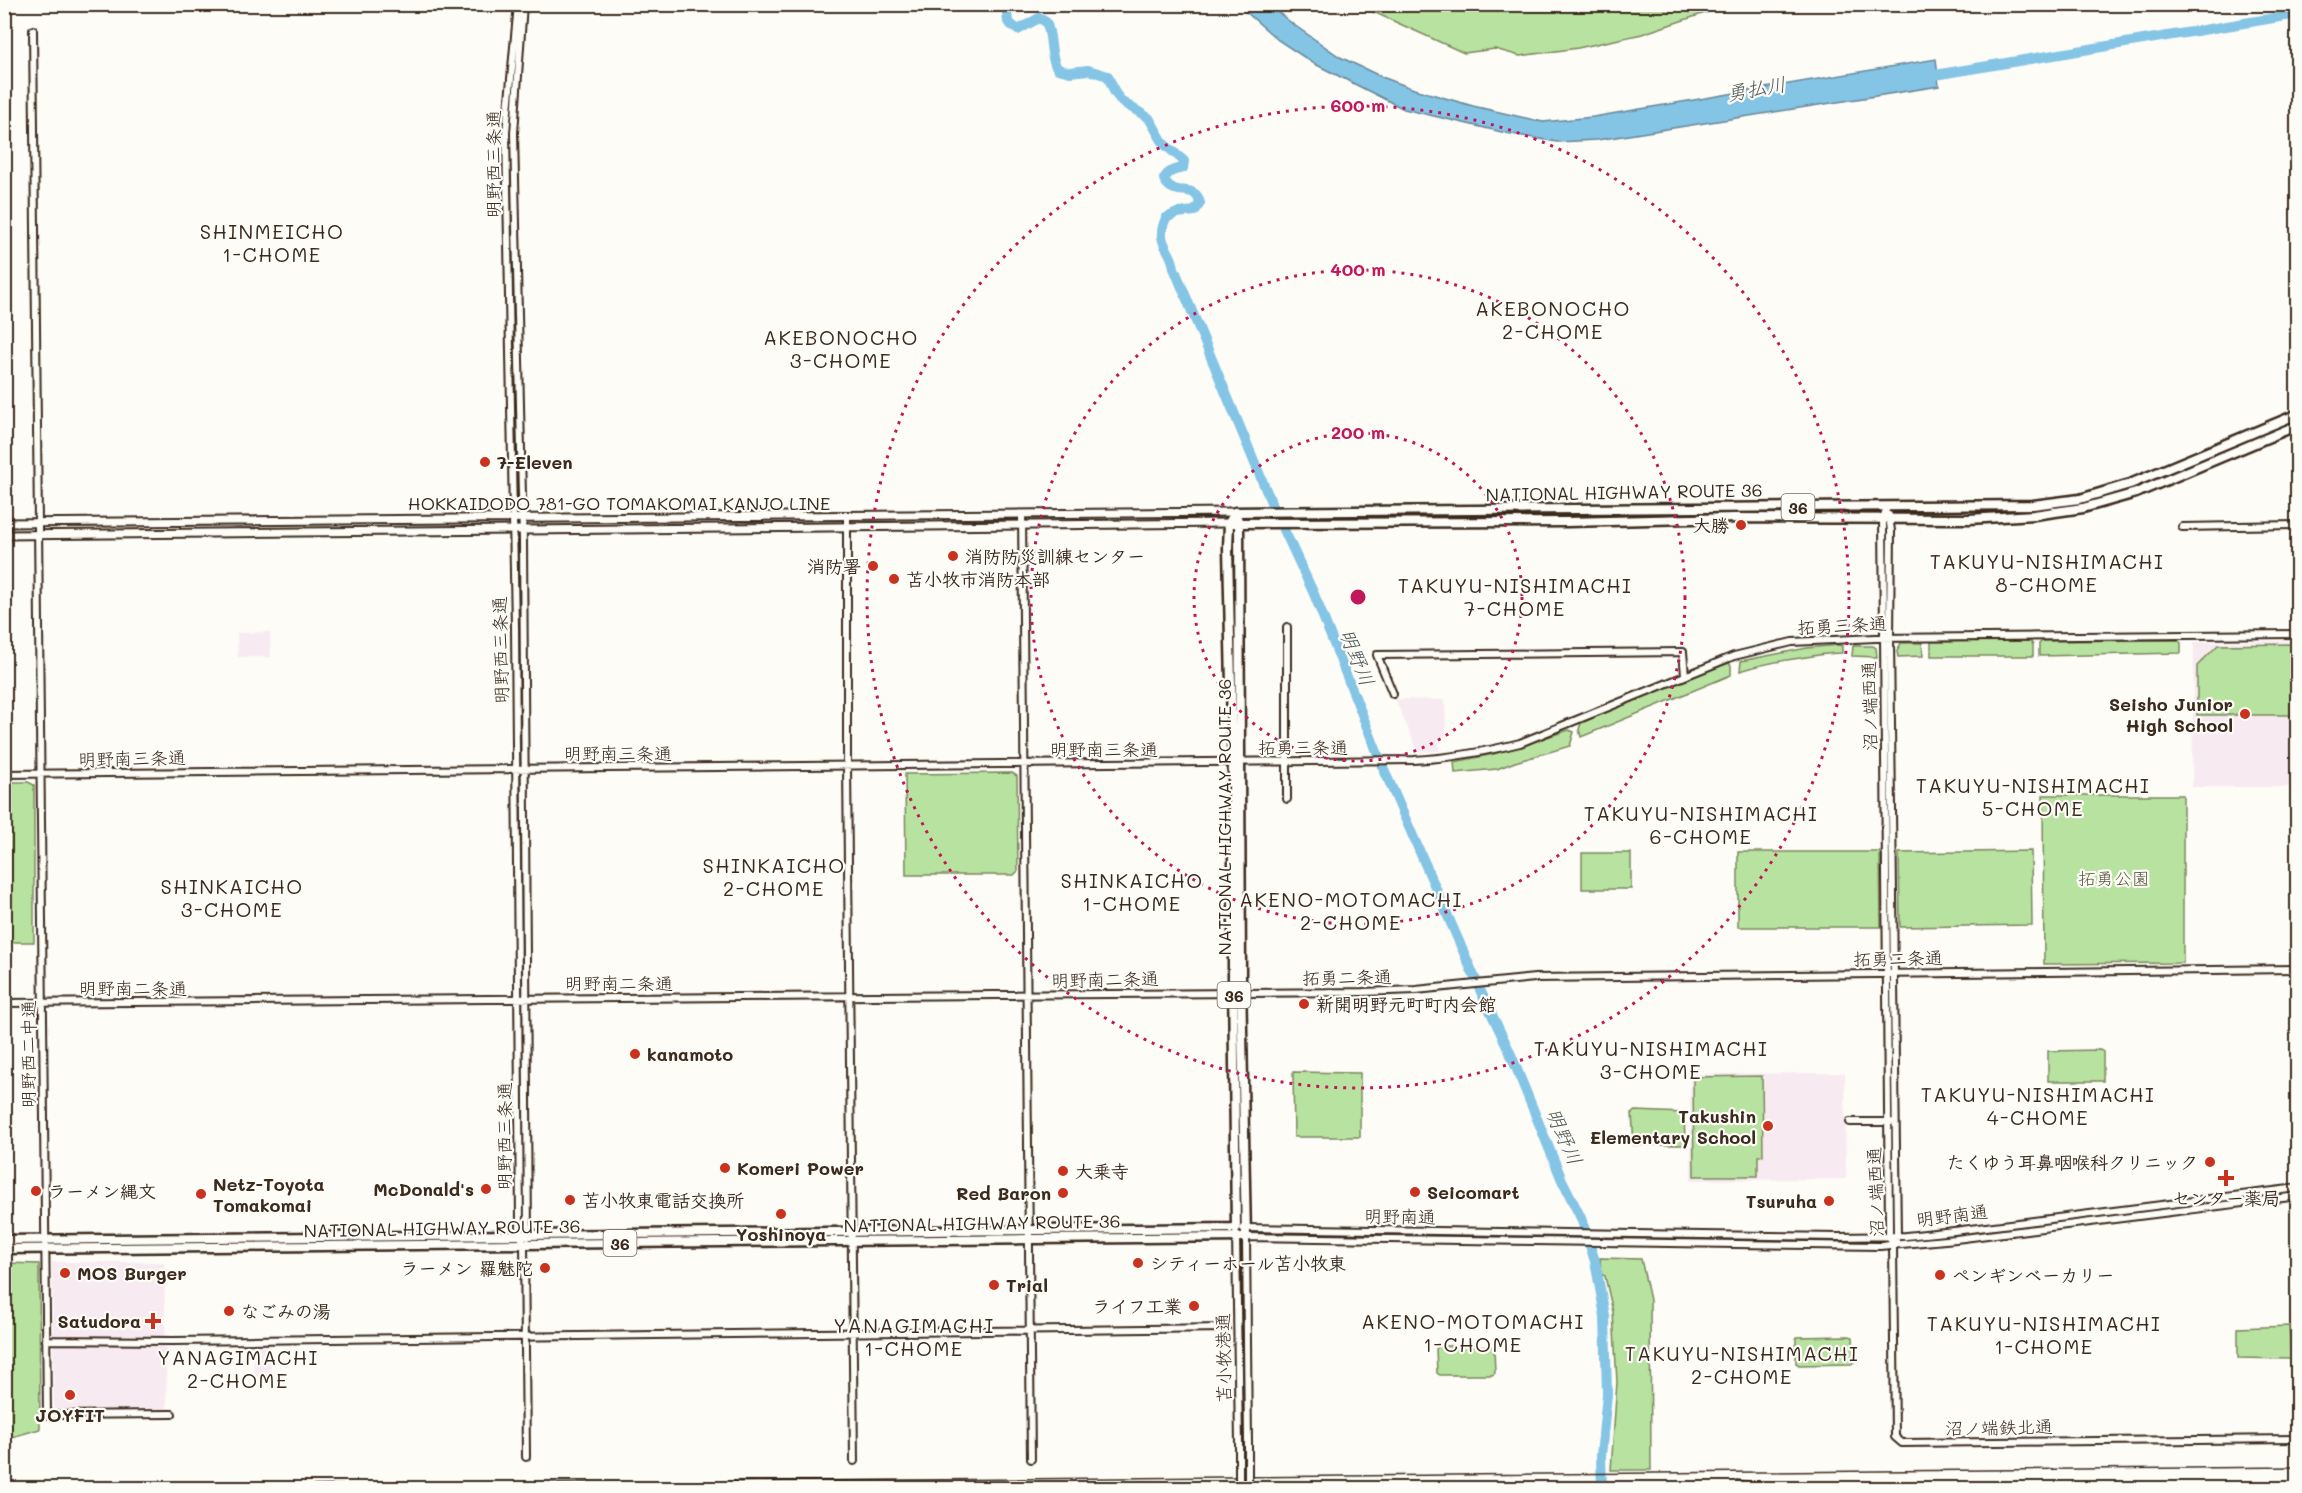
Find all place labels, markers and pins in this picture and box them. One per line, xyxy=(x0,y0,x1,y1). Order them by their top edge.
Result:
place label: 7-Eleven xyxy=(497,450,573,474)
marker: 7-Eleven xyxy=(478,455,492,469)
place label: 大勝 xyxy=(1693,513,1729,537)
marker: 大勝 xyxy=(1734,518,1748,532)
place label: 消防防災訓練センター xyxy=(965,544,1145,568)
marker: 消防防災訓練センター xyxy=(946,549,960,563)
place label: 消防署 xyxy=(807,554,861,578)
marker: 消防署 xyxy=(866,559,880,573)
place label: 苫小牧市消防本部 xyxy=(906,567,1050,591)
marker: 苫小牧市消防本部 xyxy=(887,572,901,586)
centre of rings xyxy=(1348,587,1368,607)
place label: Seisho Junior High School xyxy=(2109,692,2233,737)
marker: Seisho Junior High School xyxy=(2238,707,2252,721)
place label: 新開明野元町町内会館 xyxy=(1316,992,1496,1016)
marker: 新開明野元町町内会館 xyxy=(1297,997,1311,1011)
place label: kanamoto xyxy=(647,1042,733,1066)
marker: kanamoto xyxy=(628,1047,642,1061)
place label: Takushin Elementary School xyxy=(1590,1104,1756,1149)
marker: Takushin Elementary School xyxy=(1761,1119,1775,1133)
place label: たくゆう耳鼻咽喉科クリニック xyxy=(1947,1150,2198,1174)
marker: たくゆう耳鼻咽喉科クリニック xyxy=(2203,1155,2217,1169)
place label: Komeri Power xyxy=(737,1156,864,1180)
place label: 大乗寺 xyxy=(1075,1159,1129,1183)
marker: Komeri Power xyxy=(718,1161,732,1175)
marker: 大乗寺 xyxy=(1056,1164,1070,1178)
marker: センター薬局 xyxy=(2219,1171,2233,1185)
place label: Netz-Toyota Tomakomai xyxy=(213,1172,324,1217)
place label: McDonald's xyxy=(373,1177,474,1201)
place label: ラーメン縄文 xyxy=(48,1179,156,1203)
place label: Seicomart xyxy=(1427,1180,1519,1204)
place label: Red Baron xyxy=(956,1181,1051,1205)
marker: McDonald's xyxy=(479,1182,493,1196)
marker: ラーメン縄文 xyxy=(29,1184,43,1198)
marker: Seicomart xyxy=(1408,1185,1422,1199)
marker: Red Baron xyxy=(1056,1186,1070,1200)
place label: センター薬局 xyxy=(2172,1186,2280,1210)
marker: Netz-Toyota Tomakomai xyxy=(194,1187,208,1201)
place label: 苫小牧東電話交換所 xyxy=(582,1188,744,1212)
place label: Tsuruha xyxy=(1746,1189,1817,1213)
marker: 苫小牧東電話交換所 xyxy=(563,1193,577,1207)
marker: Tsuruha xyxy=(1822,1194,1836,1208)
marker: Yoshinoya xyxy=(774,1207,788,1221)
place label: Yoshinoya xyxy=(736,1222,826,1246)
place label: シティーホール苫小牧東 xyxy=(1150,1251,1346,1275)
place label: ラーメン 羅魅陀 xyxy=(401,1256,533,1280)
marker: シティーホール苫小牧東 xyxy=(1131,1256,1145,1270)
place label: MOS Burger xyxy=(77,1261,187,1285)
marker: ラーメン 羅魅陀 xyxy=(538,1261,552,1275)
place label: ペンギンベーカリー xyxy=(1952,1263,2114,1287)
marker: MOS Burger xyxy=(58,1266,72,1280)
marker: ペンギンベーカリー xyxy=(1933,1268,1947,1282)
place label: Trial xyxy=(1006,1273,1048,1297)
marker: Trial xyxy=(987,1278,1001,1292)
place label: ライフ工業 xyxy=(1092,1294,1182,1318)
place label: なごみの湯 xyxy=(241,1299,331,1323)
marker: ライフ工業 xyxy=(1187,1299,1201,1313)
marker: なごみの湯 xyxy=(222,1304,236,1318)
place label: Satudora xyxy=(58,1309,141,1333)
marker: Satudora xyxy=(146,1314,160,1328)
marker: JOYFIT xyxy=(63,1388,77,1402)
place label: JOYFIT xyxy=(35,1403,105,1427)

